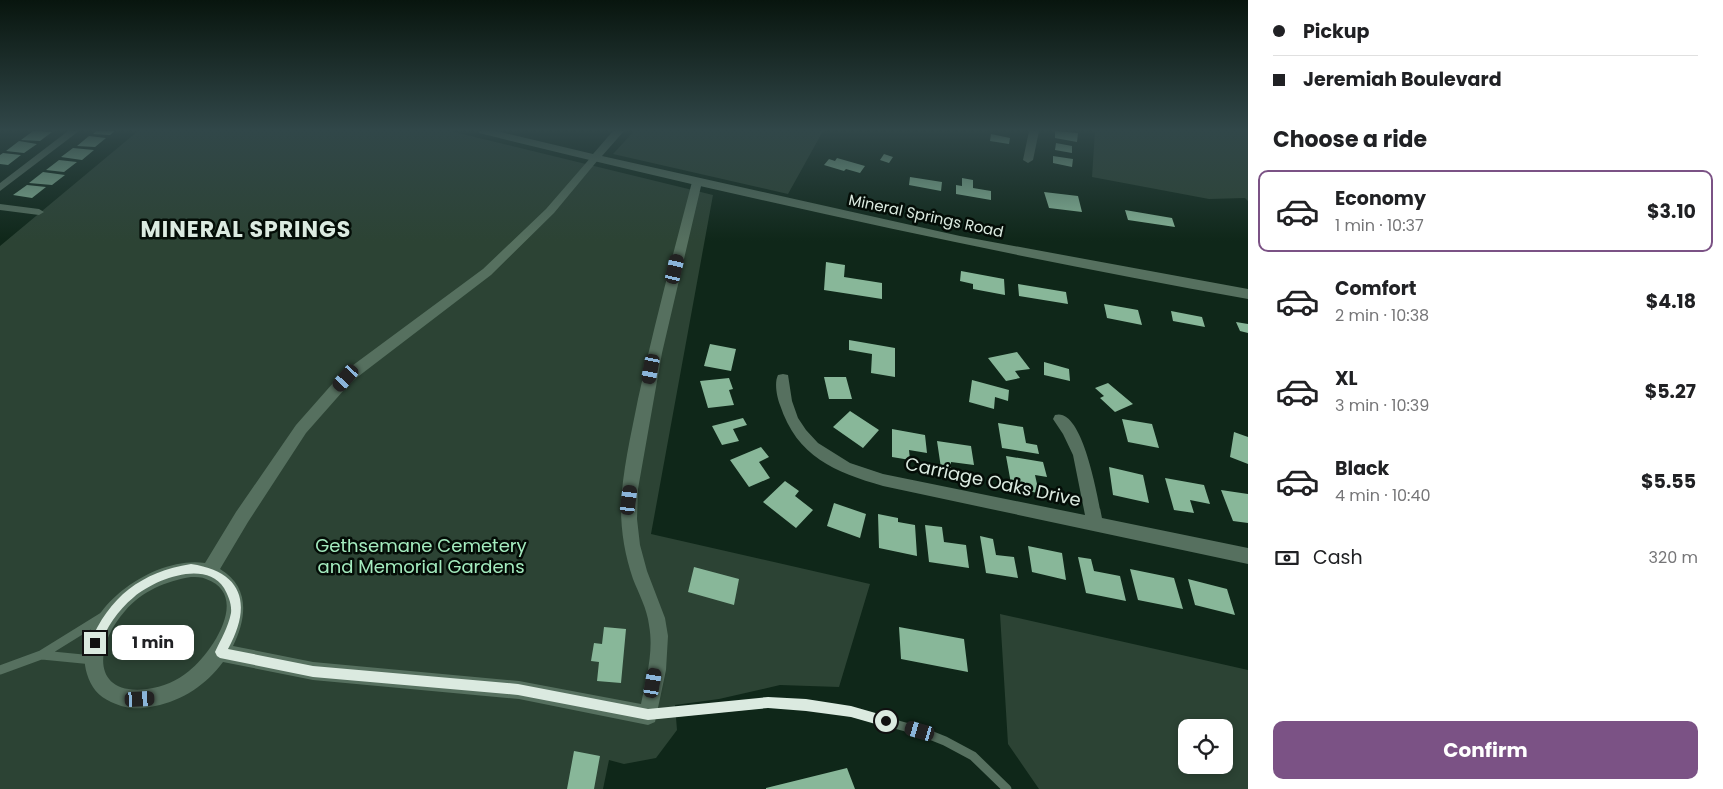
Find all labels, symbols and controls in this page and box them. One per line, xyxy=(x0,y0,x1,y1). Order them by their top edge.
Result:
text: Pickup xyxy=(1303,18,1369,45)
text: Jeremiah Boulevard xyxy=(1303,66,1502,93)
text: Choose a ride xyxy=(1273,124,1427,155)
text: Economy xyxy=(1335,185,1426,212)
street label: Mineral Springs Road xyxy=(847,189,1005,242)
icon: car xyxy=(1275,189,1320,234)
text: $3.10 xyxy=(1647,198,1696,225)
district label: MINERAL SPRINGS xyxy=(141,214,351,245)
text: 1 min · 10:37 xyxy=(1335,214,1424,237)
car xyxy=(664,253,685,285)
text: Comfort xyxy=(1335,275,1417,302)
icon: car xyxy=(1275,279,1320,324)
text: $4.18 xyxy=(1646,288,1696,315)
text: 2 min · 10:38 xyxy=(1335,304,1429,327)
car xyxy=(640,353,661,385)
car xyxy=(330,362,361,394)
text: XL xyxy=(1335,365,1358,392)
icon: car xyxy=(1275,369,1320,414)
text: $5.27 xyxy=(1645,378,1696,405)
text: 3 min · 10:39 xyxy=(1335,394,1429,417)
street label: Carriage Oaks Drive xyxy=(903,451,1083,512)
text: Black xyxy=(1335,455,1389,482)
icon: car xyxy=(1275,459,1320,504)
text: $5.55 xyxy=(1641,468,1696,495)
car xyxy=(619,484,638,516)
text: 4 min · 10:40 xyxy=(1335,484,1431,507)
park label: Gethsemane Cemetery and Memorial Gardens xyxy=(315,533,527,579)
icon: cash xyxy=(1273,544,1301,572)
text: Cash xyxy=(1313,544,1363,571)
text: 320 m xyxy=(1649,546,1698,569)
callout: 1 min xyxy=(112,626,195,660)
text: 1 min xyxy=(132,631,174,654)
route end xyxy=(84,632,106,654)
car xyxy=(643,667,662,699)
car xyxy=(124,691,155,707)
route start xyxy=(875,710,897,732)
map controls xyxy=(1178,719,1233,774)
button: locate xyxy=(1178,719,1233,774)
car xyxy=(903,720,936,742)
button: Confirm xyxy=(1273,721,1698,779)

